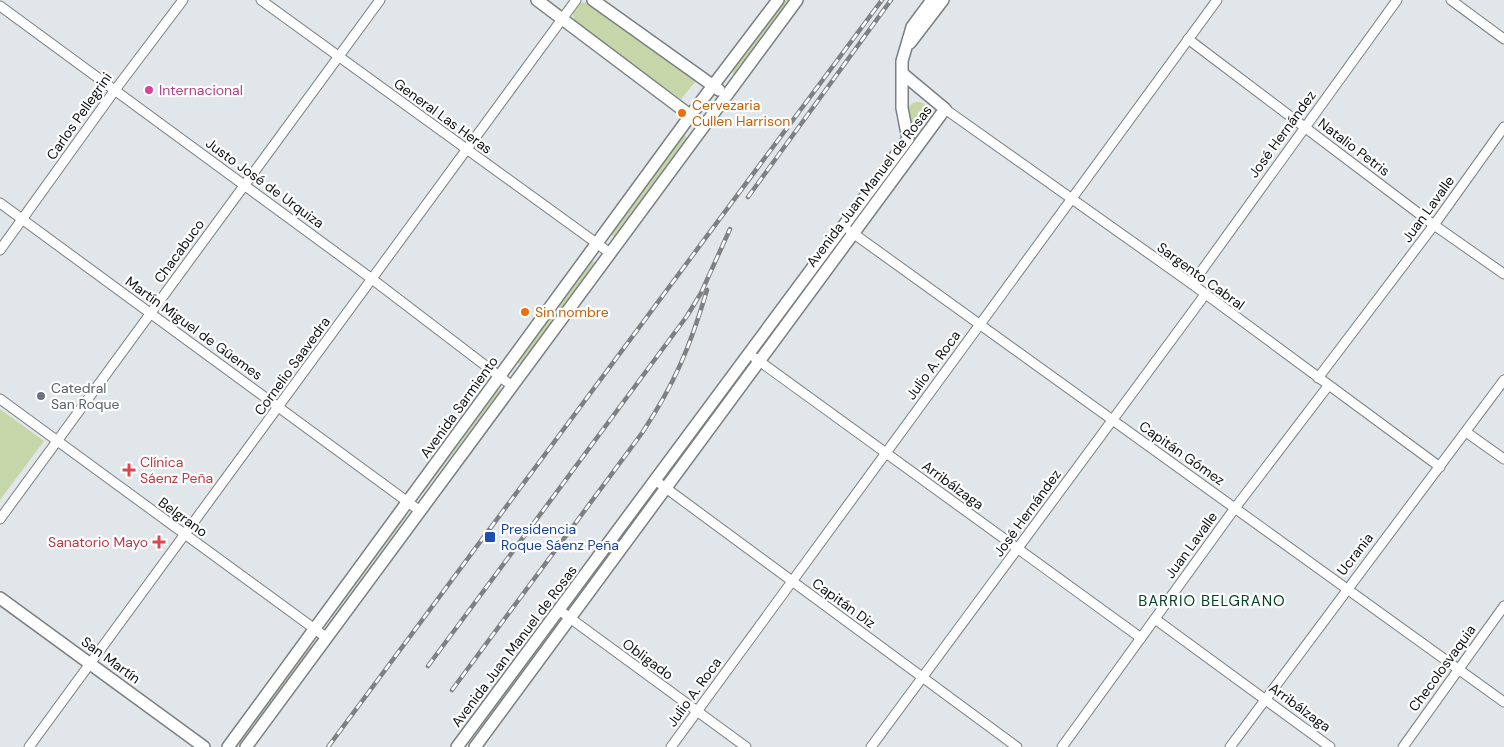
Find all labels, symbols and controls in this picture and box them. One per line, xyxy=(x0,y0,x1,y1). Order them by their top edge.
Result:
street label: Carlos Pellegrini xyxy=(42,69,116,163)
street label: General Las Heras xyxy=(390,74,496,158)
place label: Internacional xyxy=(159,81,243,99)
marker: Internacional xyxy=(143,84,155,96)
street label: José Hernández xyxy=(1244,87,1320,181)
place label: Cervezaria Cullen Harrison xyxy=(692,96,790,130)
street label: Avenida Juan Manuel de Rosas xyxy=(802,101,936,271)
marker: Cervezaria Cullen Harrison xyxy=(676,107,688,119)
street label: Natalio Petris xyxy=(1315,114,1393,180)
street label: Justo José de Urquiza xyxy=(202,134,328,232)
street label: Juan Lavalle xyxy=(1398,172,1458,246)
street label: Chacabuco xyxy=(150,216,208,286)
street label: Sargento Cabral xyxy=(1154,238,1248,314)
street label: Martín Miguel de Güemes xyxy=(122,272,266,384)
place label: Sin nombre xyxy=(535,303,609,321)
marker: Sin nombre xyxy=(519,306,531,318)
street label: Cornelio Saavedra xyxy=(250,313,334,419)
street label: Julio A. Roca xyxy=(902,327,964,403)
street label: Avenida Sarmiento xyxy=(416,353,502,461)
place label: Catedral San Roque xyxy=(51,379,119,413)
marker: Catedral San Roque xyxy=(35,390,47,402)
street label: Capitán Gómez xyxy=(1136,417,1228,489)
place label: Clínica Sáenz Peña xyxy=(140,453,213,487)
street label: Arribálzaga xyxy=(919,457,987,513)
marker: Clínica Sáenz Peña xyxy=(122,463,136,477)
street label: José Hernández xyxy=(989,466,1065,560)
street label: Belgrano xyxy=(155,493,211,541)
street label: Juan Lavalle xyxy=(1161,508,1221,582)
place label: Presidencia Roque Sáenz Peña xyxy=(501,520,619,554)
street label: Ucrania xyxy=(1333,529,1377,579)
marker: Presidencia Roque Sáenz Peña xyxy=(483,530,497,544)
place label: Sanatorio Mayo xyxy=(48,533,148,551)
marker: Sanatorio Mayo xyxy=(152,535,166,549)
street label: Avenida Juan Manuel de Rosas xyxy=(447,561,581,731)
street label: Capitán Diz xyxy=(809,574,879,632)
district label: BARRIO BELGRANO xyxy=(1138,591,1286,611)
street label: Checolosvaquia xyxy=(1404,621,1480,715)
street label: San Martín xyxy=(78,633,144,687)
street label: Obligado xyxy=(619,634,677,684)
street label: Julio A. Roca xyxy=(663,654,725,730)
street label: Arribálzaga xyxy=(1266,679,1334,735)

